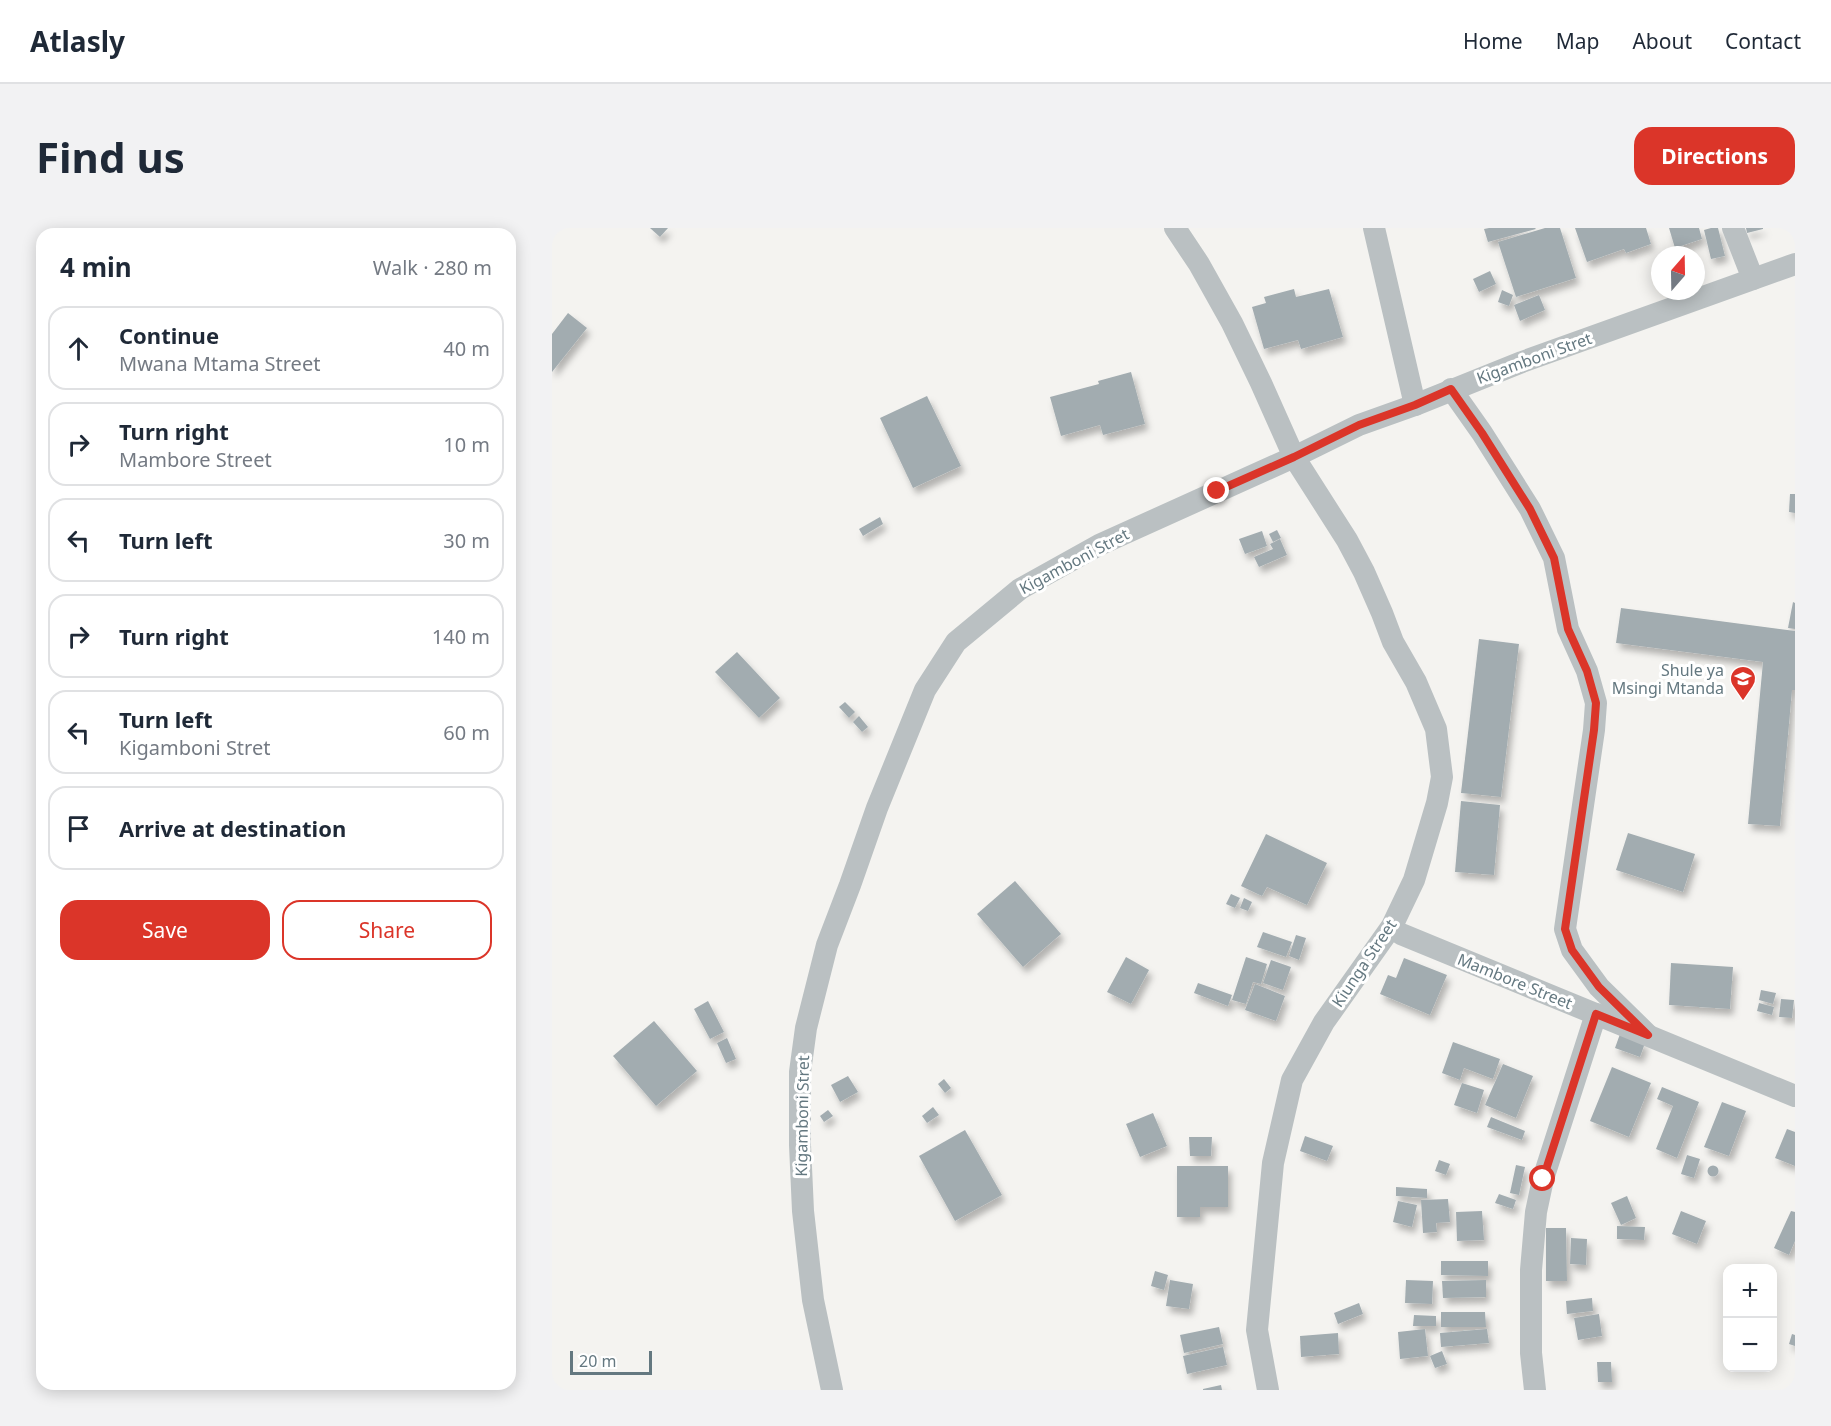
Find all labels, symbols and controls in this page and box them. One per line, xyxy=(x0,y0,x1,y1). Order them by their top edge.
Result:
text: Atlasly xyxy=(30,22,125,60)
text: Home xyxy=(1463,27,1523,55)
text: Map xyxy=(1556,27,1599,55)
text: About xyxy=(1632,27,1692,55)
text: Contact xyxy=(1725,27,1801,55)
button: Directions xyxy=(1634,127,1795,185)
text: Find us xyxy=(36,128,185,185)
north arrow xyxy=(1651,246,1705,300)
text: 4 min xyxy=(60,249,132,285)
text: Walk · 280 m xyxy=(373,254,492,281)
text: Continue xyxy=(119,320,219,350)
street label: Kigamboni Stret xyxy=(1473,327,1595,389)
icon: ahead xyxy=(62,332,95,365)
text: 40 m xyxy=(443,335,490,362)
text: Mwana Mtama Street xyxy=(119,350,320,377)
text: Turn right xyxy=(119,416,229,446)
icon: right xyxy=(62,428,95,461)
text: 10 m xyxy=(443,431,490,458)
text: Mambore Street xyxy=(119,446,272,473)
route end xyxy=(1203,477,1229,503)
street label: Kigamboni Stret xyxy=(1015,523,1133,599)
icon: left xyxy=(62,524,95,557)
text: Turn left xyxy=(119,525,213,555)
text: 30 m xyxy=(443,527,490,554)
icon: right xyxy=(62,620,95,653)
text: Turn right xyxy=(119,621,229,651)
text: 140 m xyxy=(432,623,490,650)
place label: Shule ya Msingi Mtanda xyxy=(1612,659,1724,699)
school or university icon: Shule ya Msingi Mtanda xyxy=(1728,664,1758,702)
text: Turn left xyxy=(119,704,213,734)
icon: left xyxy=(62,716,95,749)
text: 60 m xyxy=(443,719,490,746)
text: Kigamboni Stret xyxy=(119,734,270,761)
icon: arrive xyxy=(62,812,95,845)
text: Arrive at destination xyxy=(119,813,346,843)
button: Save xyxy=(60,900,270,960)
button: Share xyxy=(282,900,492,960)
street label: Kiunga Street xyxy=(1327,915,1402,1011)
street label: Mambore Street xyxy=(1454,948,1576,1014)
street label: Kigamboni Stret xyxy=(790,1055,814,1177)
route start xyxy=(1529,1165,1555,1191)
map controls xyxy=(1723,1264,1777,1372)
button: + xyxy=(1723,1264,1777,1318)
button: − xyxy=(1723,1318,1777,1372)
scale bar xyxy=(570,1348,652,1376)
text: 20 m xyxy=(579,1350,616,1372)

